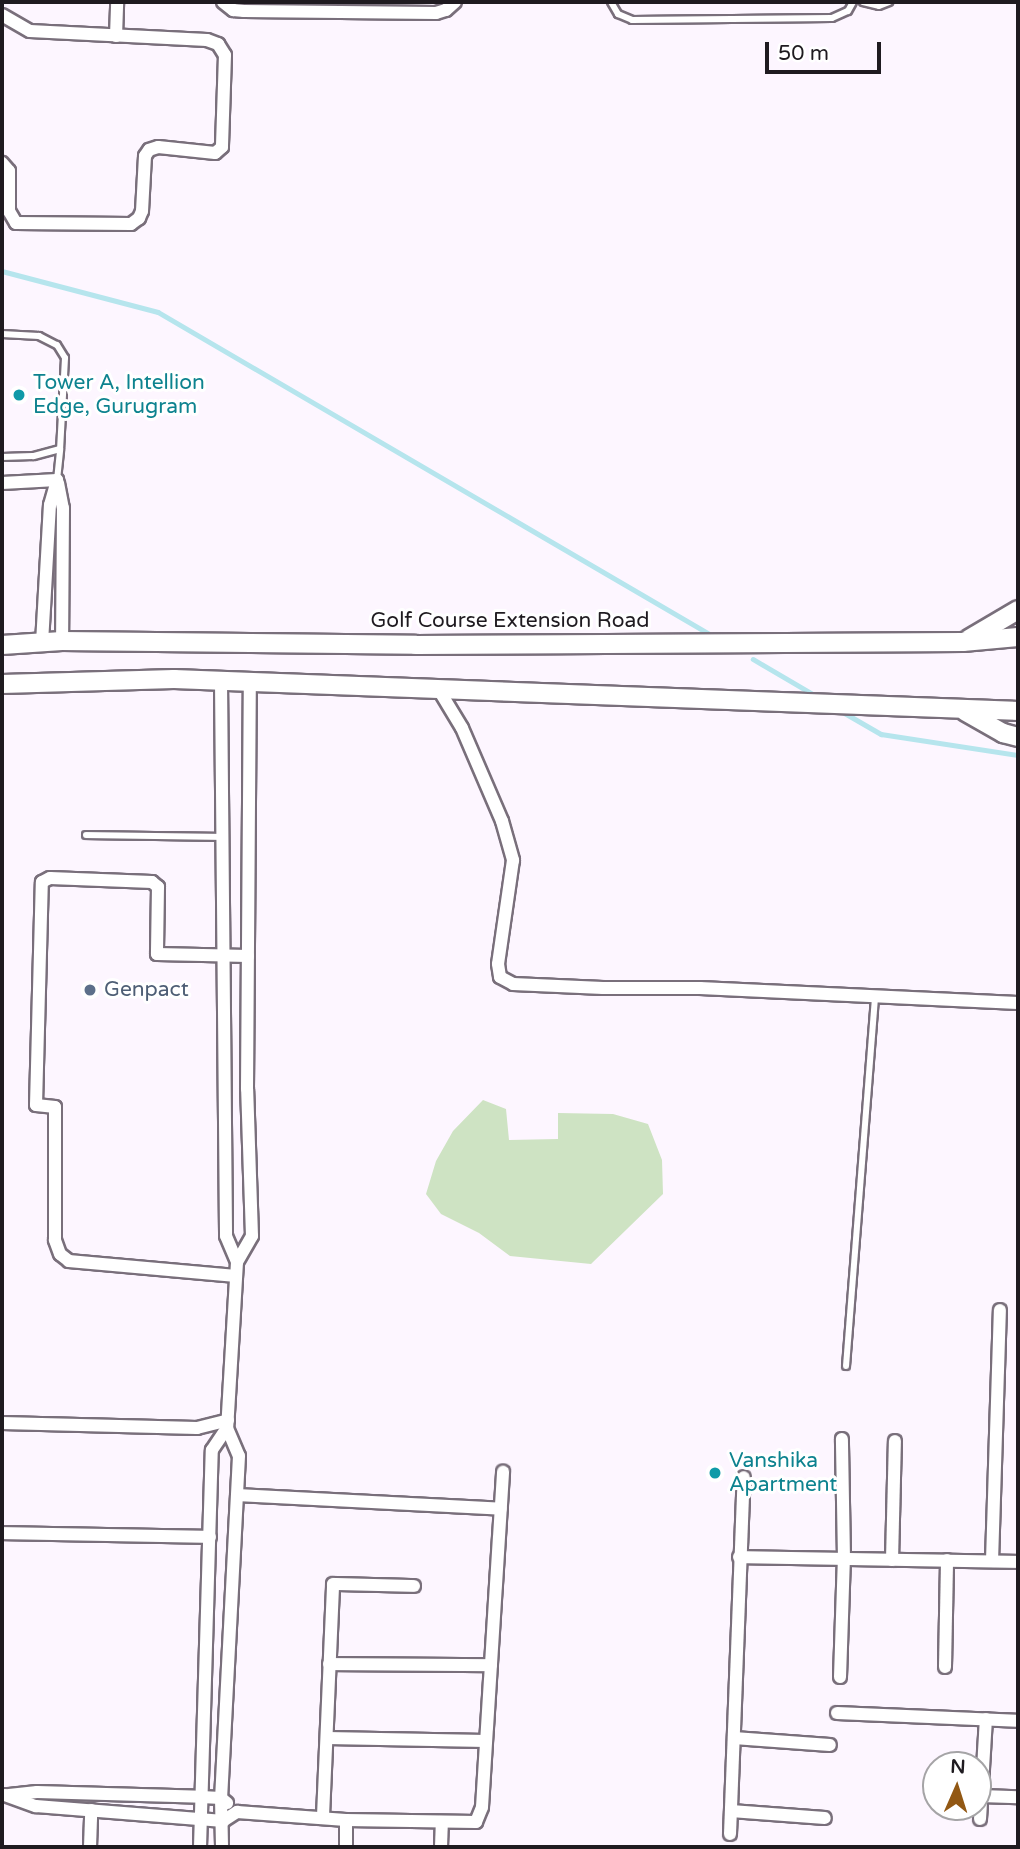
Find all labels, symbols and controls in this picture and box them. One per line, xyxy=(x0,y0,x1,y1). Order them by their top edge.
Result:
scale bar xyxy=(768,28,884,72)
text: 50 m xyxy=(778,41,829,66)
place label: Tower A, Intellion Edge, Gurugram xyxy=(33,370,205,420)
marker: Tower A, Intellion Edge, Gurugram xyxy=(11,387,27,403)
street label: Golf Course Extension Road xyxy=(370,608,650,634)
place label: Genpact xyxy=(104,977,189,1003)
marker: Genpact xyxy=(82,982,98,998)
place label: Vanshika Apartment xyxy=(729,1448,837,1498)
marker: Vanshika Apartment xyxy=(707,1465,723,1481)
north arrow xyxy=(922,1751,992,1821)
text: N xyxy=(950,1756,966,1778)

